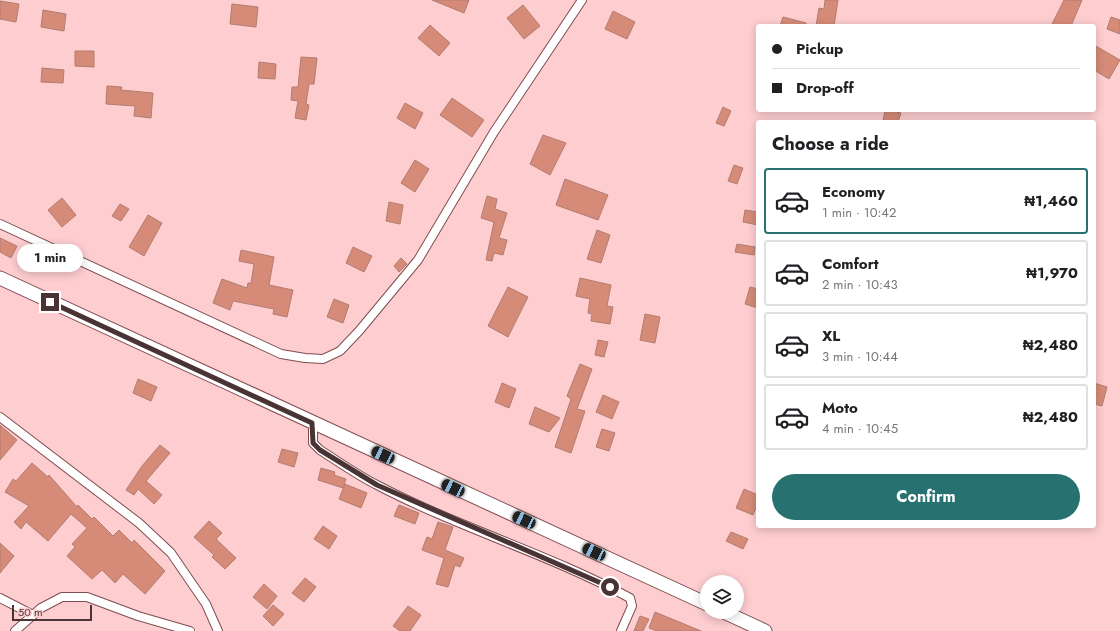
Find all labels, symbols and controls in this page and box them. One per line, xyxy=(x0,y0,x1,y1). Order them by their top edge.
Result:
text: Pickup xyxy=(796,38,843,60)
text: Drop-off xyxy=(796,77,854,99)
text: Choose a ride xyxy=(772,131,889,157)
text: Economy xyxy=(822,181,885,203)
icon: car xyxy=(774,183,810,219)
text: ₦1,460 xyxy=(1024,190,1078,212)
text: 1 min · 10:42 xyxy=(822,203,896,222)
callout: 1 min xyxy=(17,244,83,272)
text: 1 min xyxy=(34,248,66,267)
text: Comfort xyxy=(822,253,879,275)
icon: car xyxy=(774,255,810,291)
text: ₦1,970 xyxy=(1026,262,1078,284)
text: 2 min · 10:43 xyxy=(822,275,898,294)
route end xyxy=(41,293,59,311)
text: XL xyxy=(822,325,840,347)
icon: car xyxy=(774,327,810,363)
text: ₦2,480 xyxy=(1023,334,1078,356)
text: 3 min · 10:44 xyxy=(822,347,898,366)
text: Moto xyxy=(822,397,858,419)
icon: car xyxy=(774,399,810,435)
text: ₦2,480 xyxy=(1023,406,1078,428)
text: 4 min · 10:45 xyxy=(822,419,898,438)
car xyxy=(370,444,396,466)
button: Confirm xyxy=(772,474,1080,520)
car xyxy=(440,477,466,499)
car xyxy=(511,509,537,531)
car xyxy=(581,541,607,563)
map controls xyxy=(700,575,744,619)
button: layers xyxy=(700,575,744,619)
route start xyxy=(601,578,619,596)
scale bar xyxy=(12,603,92,622)
text: 50 m xyxy=(18,604,43,620)

